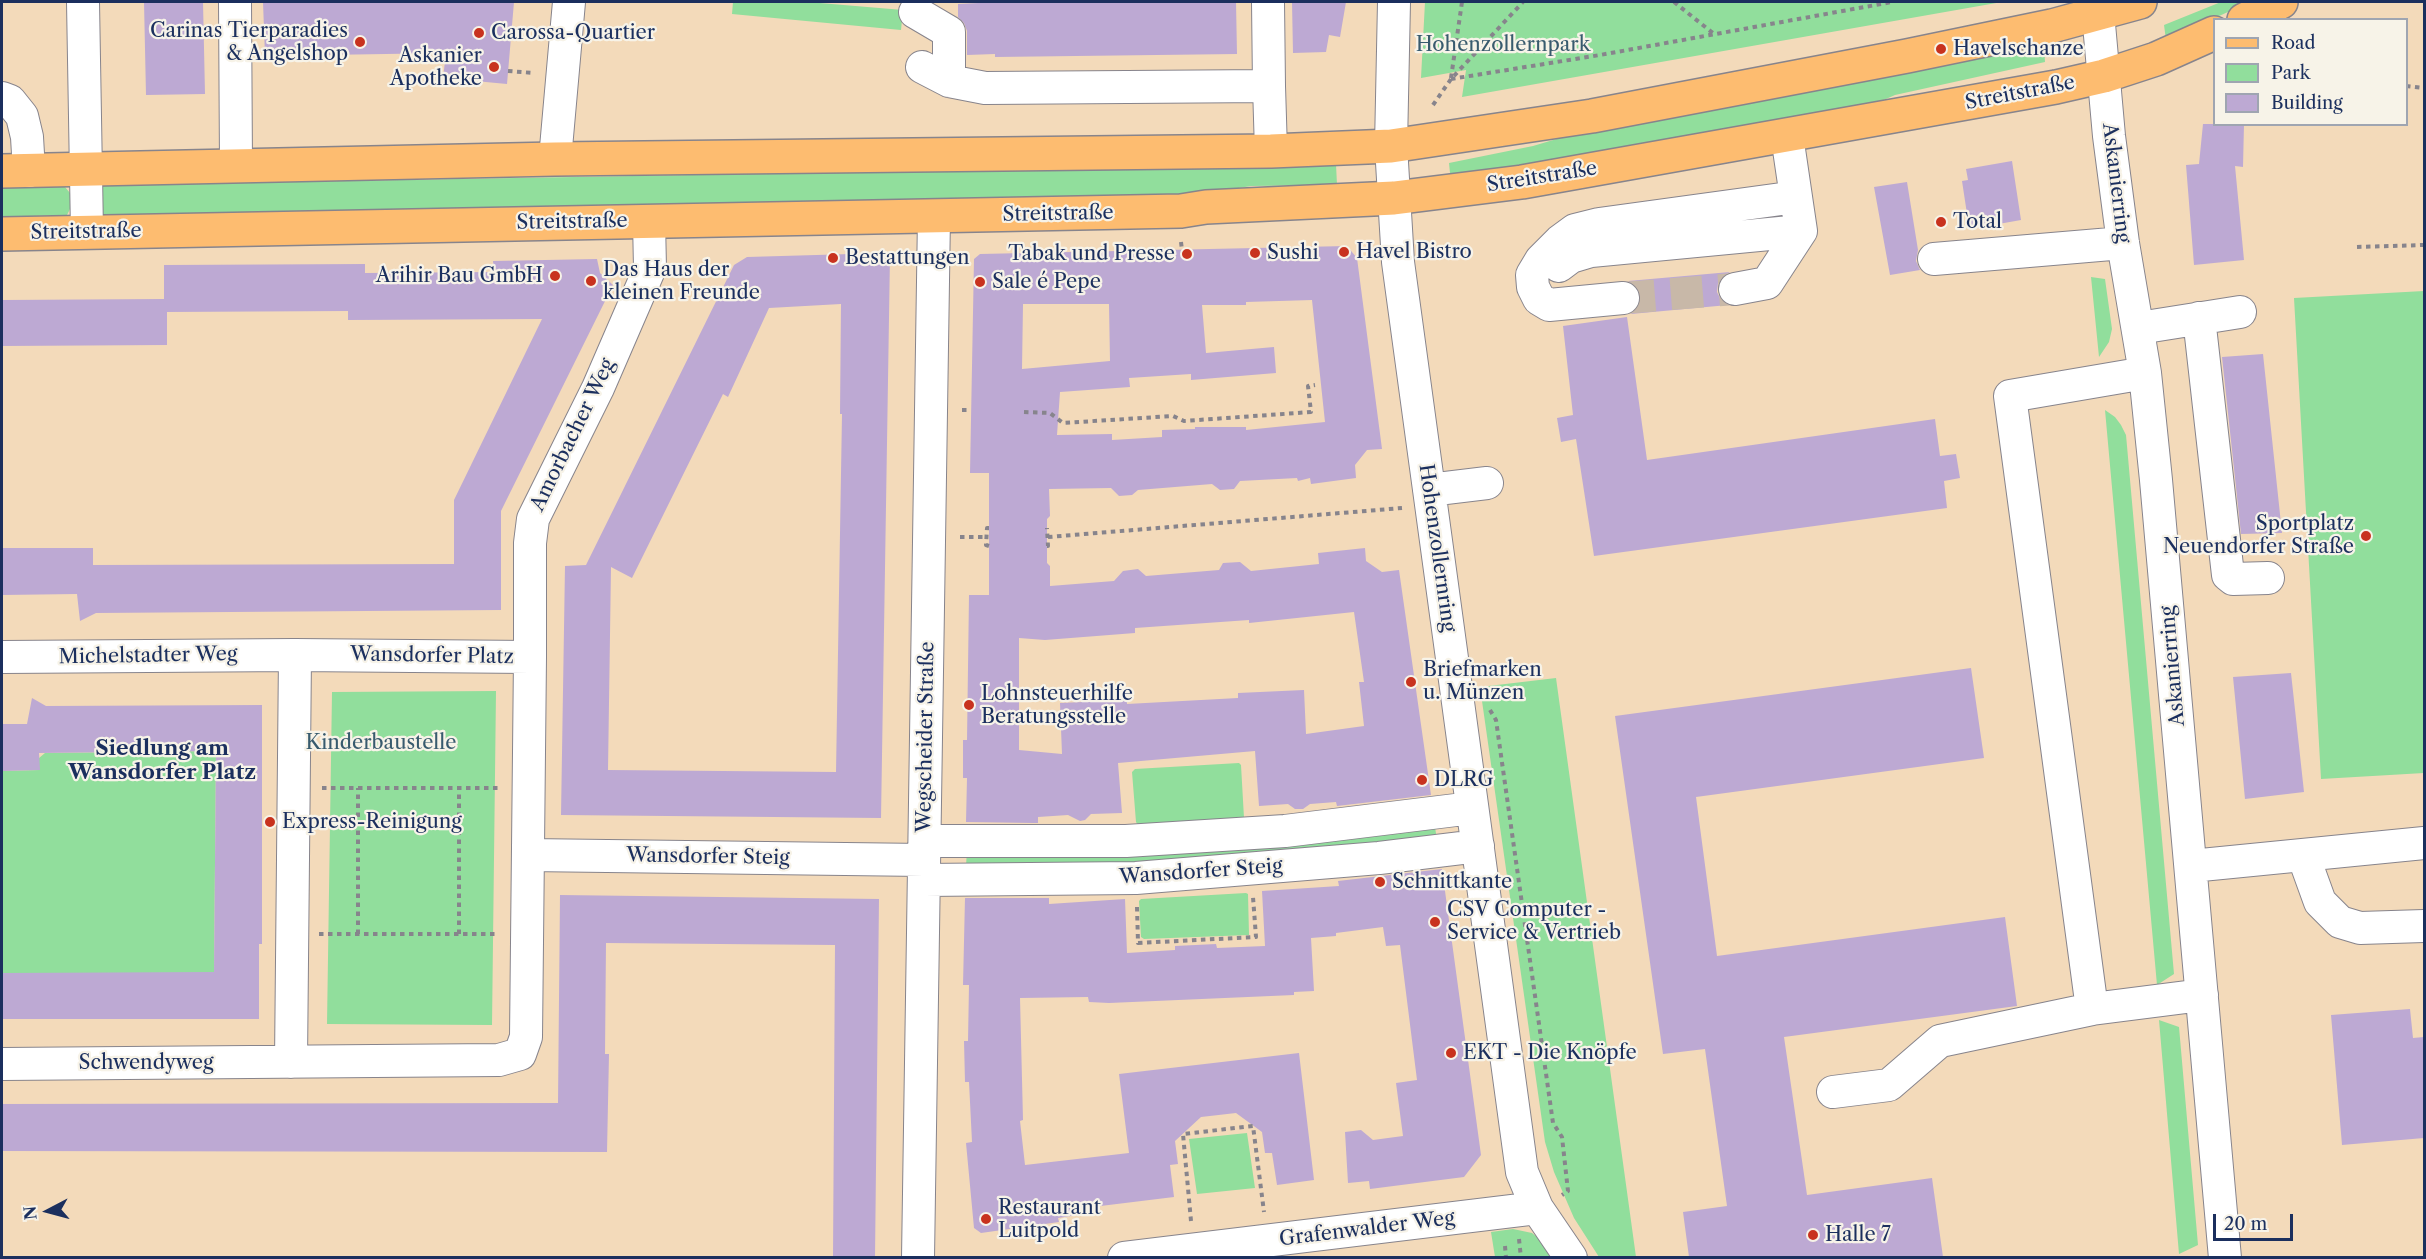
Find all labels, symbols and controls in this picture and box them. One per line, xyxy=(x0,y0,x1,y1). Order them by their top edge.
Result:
legend xyxy=(2213,18,2408,126)
place label: Carinas Tierparadies & Angelshop xyxy=(150,19,348,66)
place label: Carossa-Quartier xyxy=(491,21,655,45)
marker: Carossa-Quartier xyxy=(472,26,486,40)
text: Road xyxy=(2271,32,2316,54)
park label: Hohenzollernpark xyxy=(1416,33,1590,57)
marker: Carinas Tierparadies & Angelshop xyxy=(353,35,367,49)
place label: Havelschanze xyxy=(1953,37,2084,61)
marker: Havelschanze xyxy=(1934,42,1948,56)
place label: Askanier Apotheke xyxy=(390,44,482,91)
marker: Askanier Apotheke xyxy=(487,60,501,74)
text: Park xyxy=(2271,62,2310,84)
street label: Streitstraße xyxy=(1963,71,2077,115)
text: Building xyxy=(2271,92,2343,114)
street label: Askanierring xyxy=(2097,121,2135,245)
street label: Streitstraße xyxy=(1485,156,1599,198)
street label: Streitstraße xyxy=(1002,201,1114,227)
street label: Streitstraße xyxy=(516,209,628,235)
place label: Total xyxy=(1953,210,2002,234)
marker: Total xyxy=(1934,215,1948,229)
street label: Streitstraße xyxy=(30,219,142,245)
place label: Havel Bistro xyxy=(1356,240,1472,264)
place label: Sushi xyxy=(1267,241,1319,265)
place label: Tabak und Presse xyxy=(1008,242,1175,266)
marker: Havel Bistro xyxy=(1337,245,1351,259)
place label: Bestattungen xyxy=(845,246,970,270)
marker: Sushi xyxy=(1248,246,1262,260)
marker: Tabak und Presse xyxy=(1180,247,1194,261)
marker: Bestattungen xyxy=(826,251,840,265)
place label: Das Haus der kleinen Freunde xyxy=(603,258,760,305)
place label: Arihir Bau GmbH xyxy=(376,264,543,288)
marker: Arihir Bau GmbH xyxy=(548,269,562,283)
place label: Sale é Pepe xyxy=(992,270,1101,294)
marker: Das Haus der kleinen Freunde xyxy=(584,274,598,288)
marker: Sale é Pepe xyxy=(973,275,987,289)
street label: Amorbacher Weg xyxy=(526,355,620,515)
street label: Hohenzollernring xyxy=(1413,462,1461,634)
place label: Sportplatz Neuendorfer Straße xyxy=(2163,512,2354,559)
marker: Sportplatz Neuendorfer Straße xyxy=(2359,529,2373,543)
street label: Askanierring xyxy=(2156,605,2190,727)
street label: Wegscheider Straße xyxy=(912,641,940,833)
street label: Michelstadter Weg xyxy=(58,642,238,670)
street label: Wansdorfer Platz xyxy=(350,643,514,669)
place label: Briefmarken u. Münzen xyxy=(1423,658,1542,705)
marker: Briefmarken u. Münzen xyxy=(1404,675,1418,689)
place label: Lohnsteuerhilfe Beratungsstelle xyxy=(981,682,1133,729)
marker: Lohnsteuerhilfe Beratungsstelle xyxy=(962,698,976,712)
park label: Kinderbaustelle xyxy=(306,731,456,755)
district label: Siedlung am Wansdorfer Platz xyxy=(68,736,256,786)
place label: DLRG xyxy=(1434,768,1494,792)
marker: DLRG xyxy=(1415,773,1429,787)
place label: Express-Reinigung xyxy=(282,810,462,834)
marker: Express-Reinigung xyxy=(263,815,277,829)
street label: Wansdorfer Steig xyxy=(626,844,790,870)
street label: Wansdorfer Steig xyxy=(1119,854,1283,890)
place label: Schnittkante xyxy=(1392,870,1512,894)
marker: Schnittkante xyxy=(1373,875,1387,889)
place label: CSV Computer - Service & Vertrieb xyxy=(1447,898,1621,945)
marker: CSV Computer - Service & Vertrieb xyxy=(1428,915,1442,929)
place label: EKT - Die Knöpfe xyxy=(1463,1041,1637,1065)
marker: EKT - Die Knöpfe xyxy=(1444,1046,1458,1060)
street label: Schwendyweg xyxy=(78,1051,214,1075)
north arrow xyxy=(18,1181,78,1241)
place label: Restaurant Luitpold xyxy=(998,1196,1101,1243)
scale bar xyxy=(2216,1202,2296,1240)
text: N xyxy=(19,1205,41,1221)
street label: Grafenwalder Weg xyxy=(1278,1206,1456,1252)
marker: Restaurant Luitpold xyxy=(979,1212,993,1226)
text: 20 m xyxy=(2224,1213,2267,1235)
place label: Halle 7 xyxy=(1825,1223,1891,1247)
marker: Halle 7 xyxy=(1806,1228,1820,1242)

